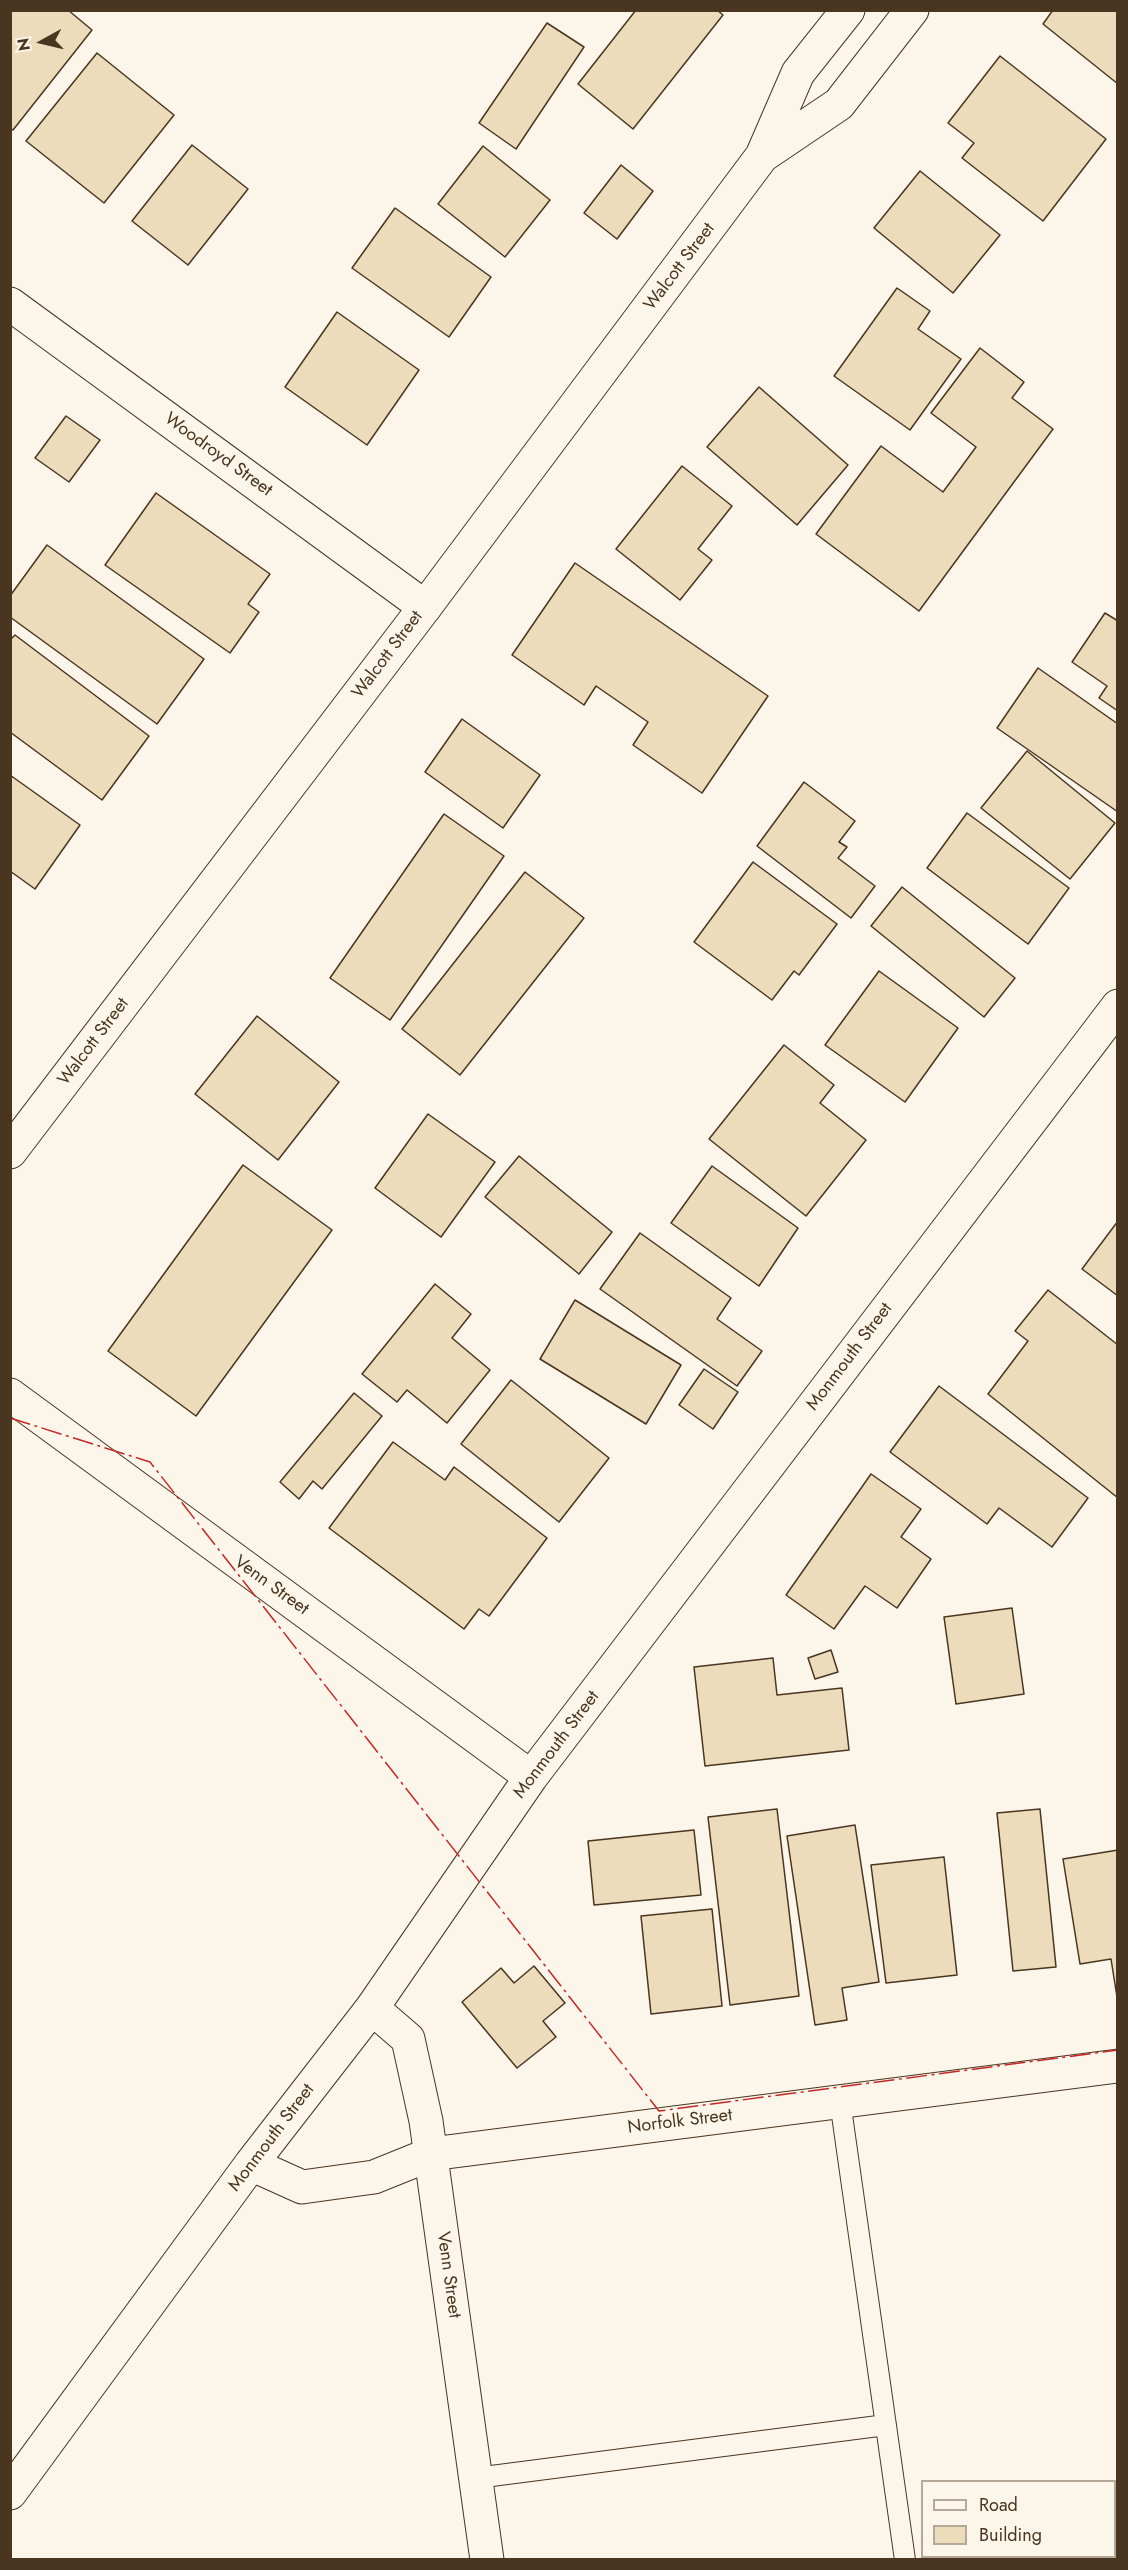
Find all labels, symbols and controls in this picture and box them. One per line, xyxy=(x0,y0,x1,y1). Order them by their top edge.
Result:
north arrow xyxy=(12,12,72,72)
text: N xyxy=(11,37,36,52)
street label: Walcott Street xyxy=(640,219,720,315)
street label: Woodroyd Street xyxy=(160,409,276,501)
street label: Walcott Street xyxy=(348,607,428,703)
street label: Walcott Street xyxy=(54,994,134,1090)
street label: Monmouth Street xyxy=(802,1299,898,1415)
street label: Venn Street xyxy=(229,1552,313,1620)
street label: Monmouth Street xyxy=(509,1687,605,1803)
street label: Monmouth Street xyxy=(224,2080,320,2196)
street label: Norfolk Street xyxy=(626,2105,734,2139)
street label: Venn Street xyxy=(431,2230,465,2320)
legend xyxy=(921,2480,1116,2558)
text: Road xyxy=(979,2492,1018,2518)
text: Building xyxy=(979,2522,1042,2548)

